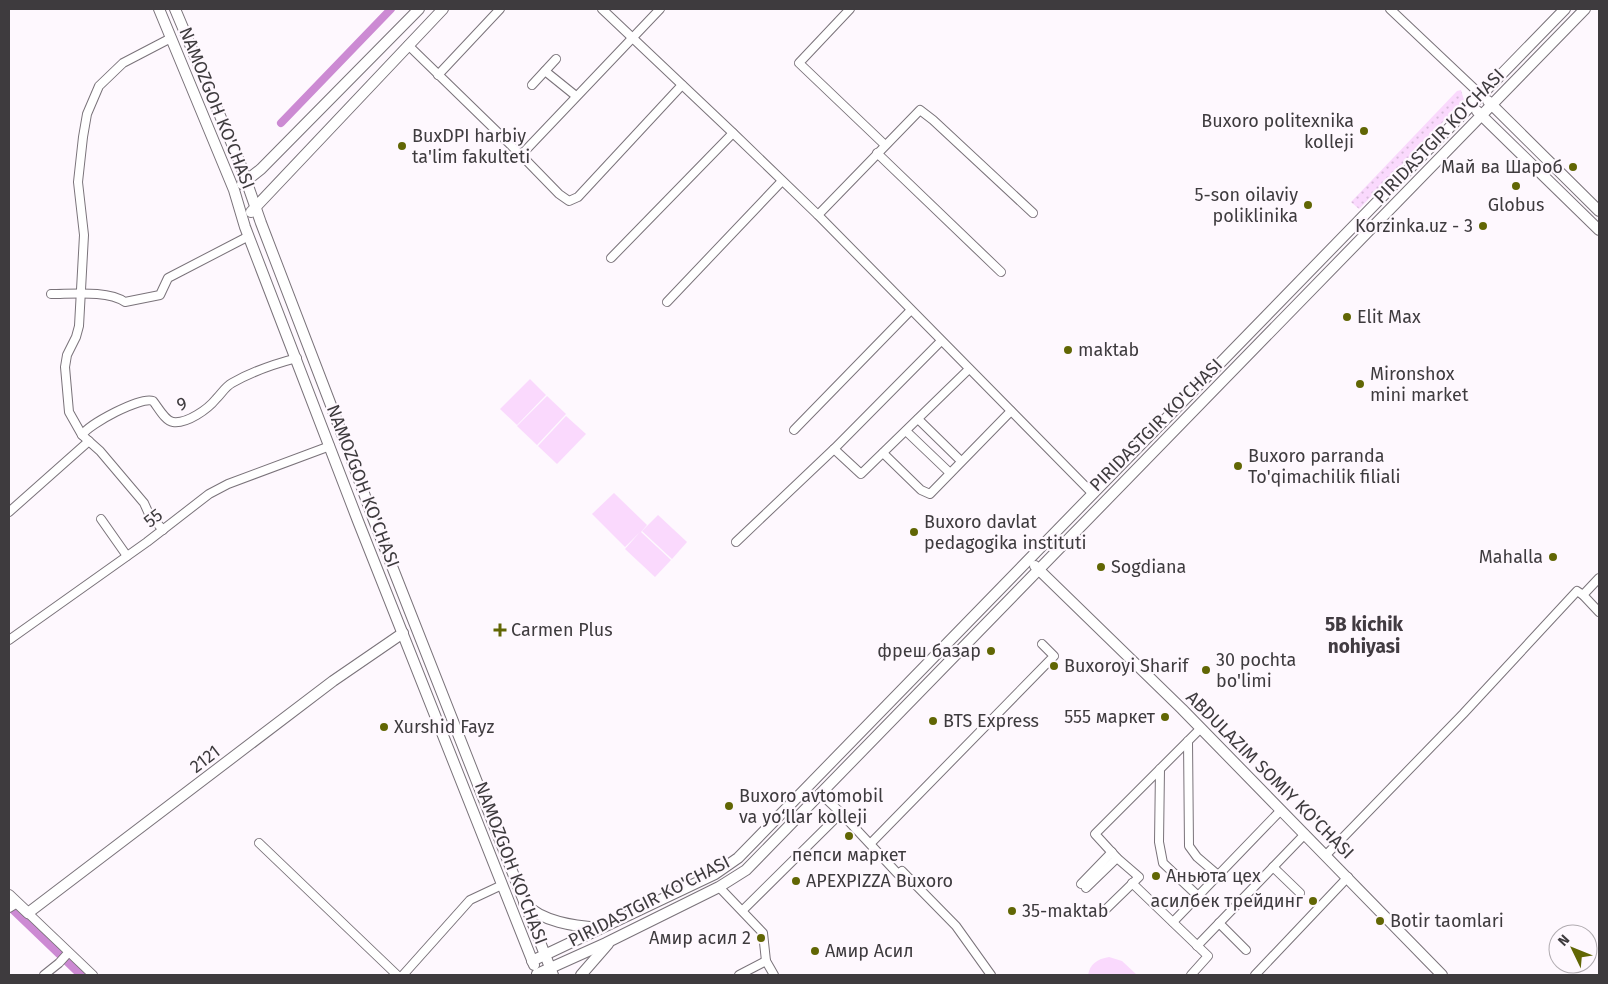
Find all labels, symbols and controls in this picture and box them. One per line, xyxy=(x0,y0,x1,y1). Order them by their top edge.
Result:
street label: NAMOZGOH KO'CHASI xyxy=(174,24,260,192)
street label: PIRIDASTGIR KO'CHASI xyxy=(1369,64,1509,208)
place label: Buxoro politexnika kolleji xyxy=(1201,110,1354,153)
place label: BuxDPI harbiy ta'lim fakulteti xyxy=(412,125,530,168)
marker: Buxoro politexnika kolleji xyxy=(1358,125,1370,137)
marker: BuxDPI harbiy ta'lim fakulteti xyxy=(396,140,408,152)
place label: Май ва Шароб xyxy=(1441,156,1563,178)
marker: Май ва Шароб xyxy=(1567,161,1579,173)
marker: Globus xyxy=(1510,180,1522,192)
place label: 5-son oilaviy poliklinika xyxy=(1194,184,1298,227)
place label: Globus xyxy=(1488,194,1544,216)
marker: 5-son oilaviy poliklinika xyxy=(1302,199,1314,211)
place label: Korzinka.uz - 3 xyxy=(1355,215,1473,237)
marker: Korzinka.uz - 3 xyxy=(1477,220,1489,232)
place label: Elit Max xyxy=(1357,306,1421,328)
marker: Elit Max xyxy=(1341,311,1353,323)
place label: maktab xyxy=(1078,339,1139,361)
marker: maktab xyxy=(1062,344,1074,356)
street label: PIRIDASTGIR KO'CHASI xyxy=(1085,354,1227,496)
place label: Mironshox mini market xyxy=(1370,363,1469,406)
marker: Mironshox mini market xyxy=(1354,378,1366,390)
street label: 9 xyxy=(173,392,191,416)
street label: NAMOZGOH KO'CHASI xyxy=(322,401,404,571)
place label: Buxoro parranda To'qimachilik filiali xyxy=(1248,445,1401,488)
marker: Buxoro parranda To'qimachilik filiali xyxy=(1232,460,1244,472)
street label: 55 xyxy=(139,504,167,532)
place label: Buxoro davlat pedagogika instituti xyxy=(924,511,1087,554)
marker: Buxoro davlat pedagogika instituti xyxy=(908,526,920,538)
place label: Mahalla xyxy=(1479,546,1543,568)
marker: Mahalla xyxy=(1547,551,1559,563)
place label: Sogdiana xyxy=(1111,556,1186,578)
marker: Sogdiana xyxy=(1095,561,1107,573)
district label: 5B kichik nohiyasi xyxy=(1325,613,1404,658)
place label: Carmen Plus xyxy=(511,619,613,641)
marker: Carmen Plus xyxy=(493,623,507,637)
place label: фреш базар xyxy=(877,640,981,662)
marker: фреш базар xyxy=(985,645,997,657)
place label: 30 pochta bo'limi xyxy=(1216,649,1296,692)
place label: Buxoroyi Sharif xyxy=(1064,655,1190,677)
marker: Buxoroyi Sharif xyxy=(1048,660,1060,672)
marker: 30 pochta bo'limi xyxy=(1200,664,1212,676)
street label: ABDULAZIM SOMIY KO'CHASI xyxy=(1182,687,1358,863)
place label: 555 маркет xyxy=(1064,706,1156,728)
place label: BTS Express xyxy=(943,710,1039,732)
marker: 555 маркет xyxy=(1159,711,1171,723)
marker: BTS Express xyxy=(927,715,939,727)
place label: Xurshid Fayz xyxy=(394,716,494,738)
marker: Xurshid Fayz xyxy=(378,721,390,733)
street label: 2121 xyxy=(185,740,225,778)
street label: NAMOZGOH KO'CHASI xyxy=(470,778,552,948)
place label: Buxoro avtomobil va yo‘llar kolleji xyxy=(739,785,883,828)
marker: Buxoro avtomobil va yo‘llar kolleji xyxy=(723,800,735,812)
marker: пепси маркет xyxy=(843,830,855,842)
place label: пепси маркет xyxy=(792,844,907,866)
street label: PIRIDASTGIR KO'CHASI xyxy=(564,851,734,951)
place label: Аньюта цех xyxy=(1166,865,1261,887)
place label: APEXPIZZA Buxoro xyxy=(806,870,953,892)
marker: Аньюта цех xyxy=(1150,870,1162,882)
marker: APEXPIZZA Buxoro xyxy=(790,875,802,887)
place label: асилбек трейдинг xyxy=(1150,890,1303,912)
marker: асилбек трейдинг xyxy=(1307,895,1319,907)
place label: 35-maktab xyxy=(1022,900,1109,922)
marker: 35-maktab xyxy=(1006,905,1018,917)
place label: Botir taomlari xyxy=(1390,910,1504,932)
marker: Botir taomlari xyxy=(1374,915,1386,927)
north arrow xyxy=(1548,924,1598,974)
place label: Амир асил 2 xyxy=(649,927,751,949)
text: N xyxy=(1554,931,1573,950)
marker: Амир асил 2 xyxy=(755,932,767,944)
place label: Амир Асил xyxy=(825,940,914,962)
marker: Амир Асил xyxy=(809,945,821,957)

